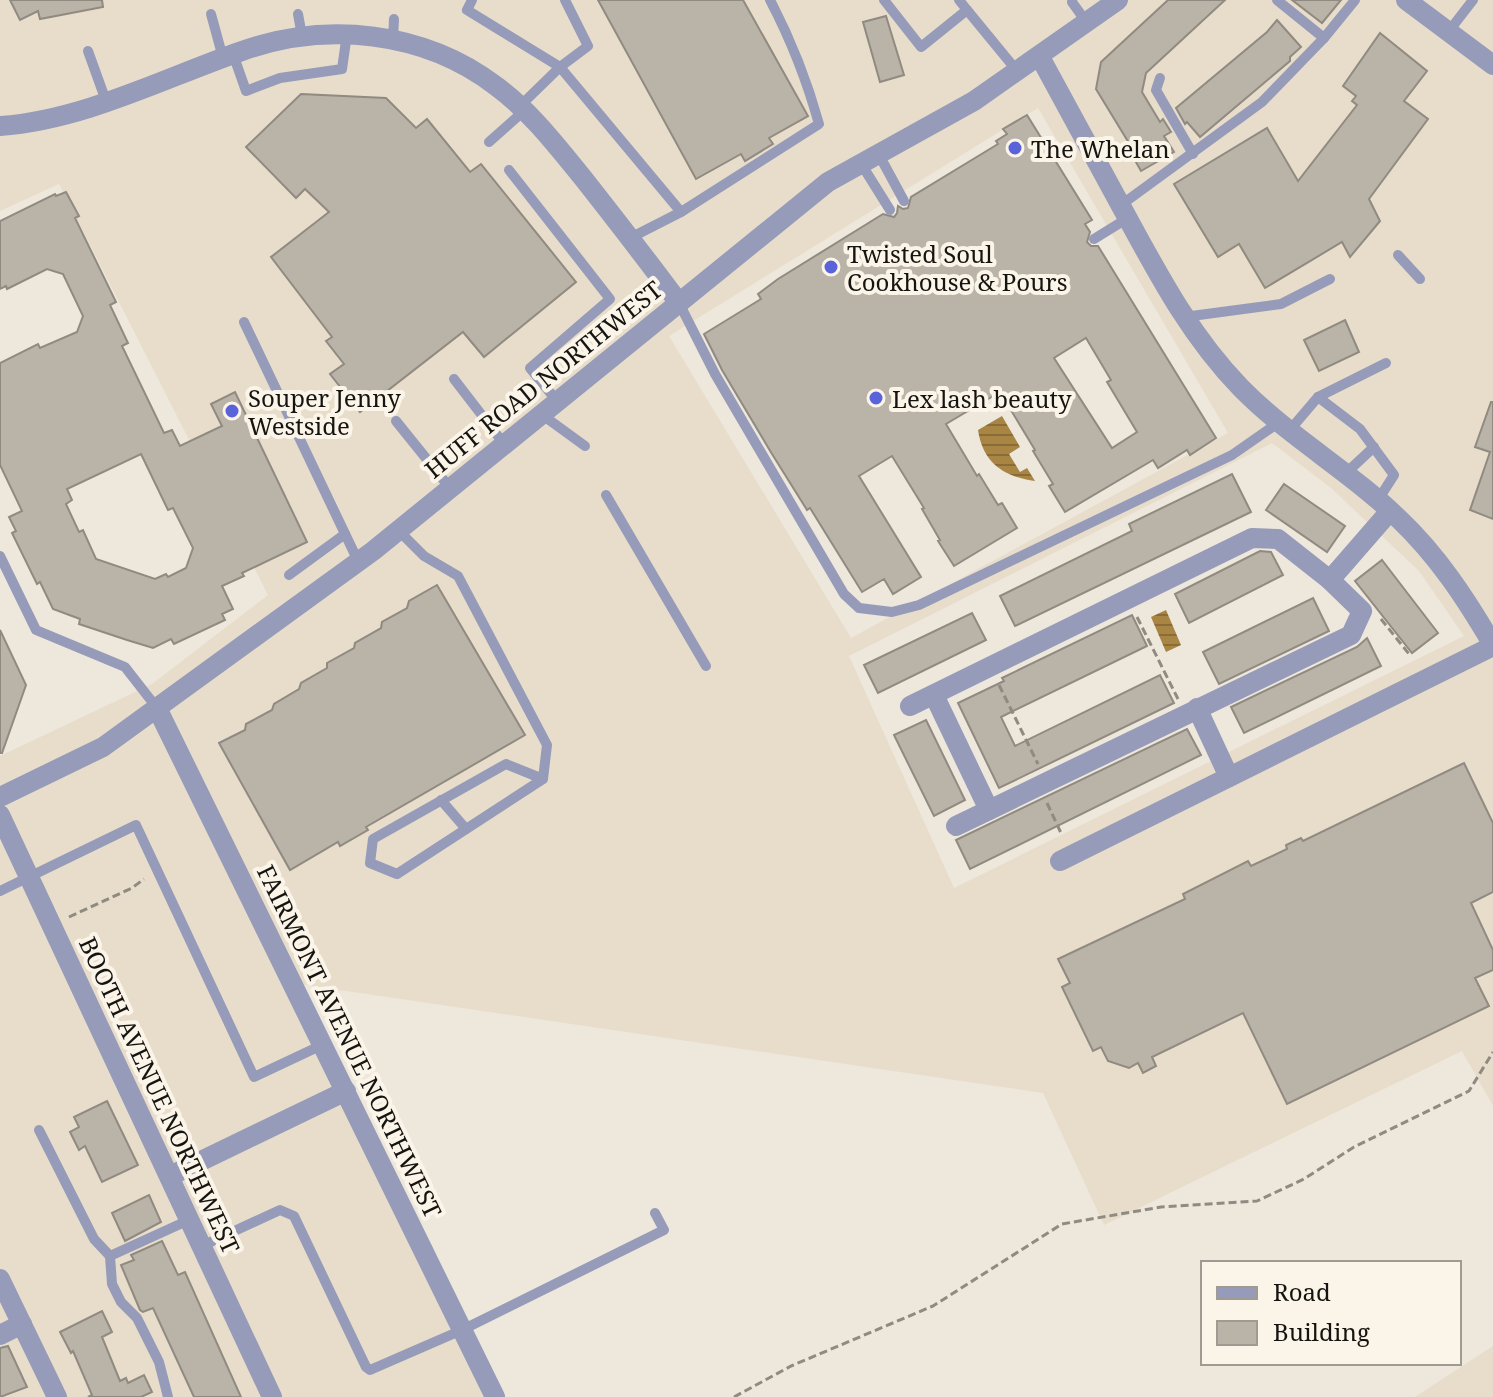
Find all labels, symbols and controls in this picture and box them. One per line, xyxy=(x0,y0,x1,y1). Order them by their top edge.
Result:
place label: The Whelan xyxy=(1031,132,1170,165)
marker: The Whelan xyxy=(1006,139,1024,157)
place label: Twisted Soul Cookhouse & Pours xyxy=(847,237,1067,298)
marker: Twisted Soul Cookhouse & Pours xyxy=(822,258,840,276)
street label: HUFF ROAD NORTHWEST xyxy=(417,273,669,485)
place label: Souper Jenny Westside xyxy=(248,381,401,442)
place label: Lex lash beauty xyxy=(892,382,1072,415)
marker: Lex lash beauty xyxy=(867,389,885,407)
marker: Souper Jenny Westside xyxy=(223,402,241,420)
street label: FAIRMONT AVENUE NORTHWEST xyxy=(250,859,450,1223)
street label: BOOTH AVENUE NORTHWEST xyxy=(72,931,248,1259)
legend xyxy=(1201,1261,1461,1365)
text: Road xyxy=(1273,1275,1331,1308)
text: Building xyxy=(1273,1315,1370,1348)

